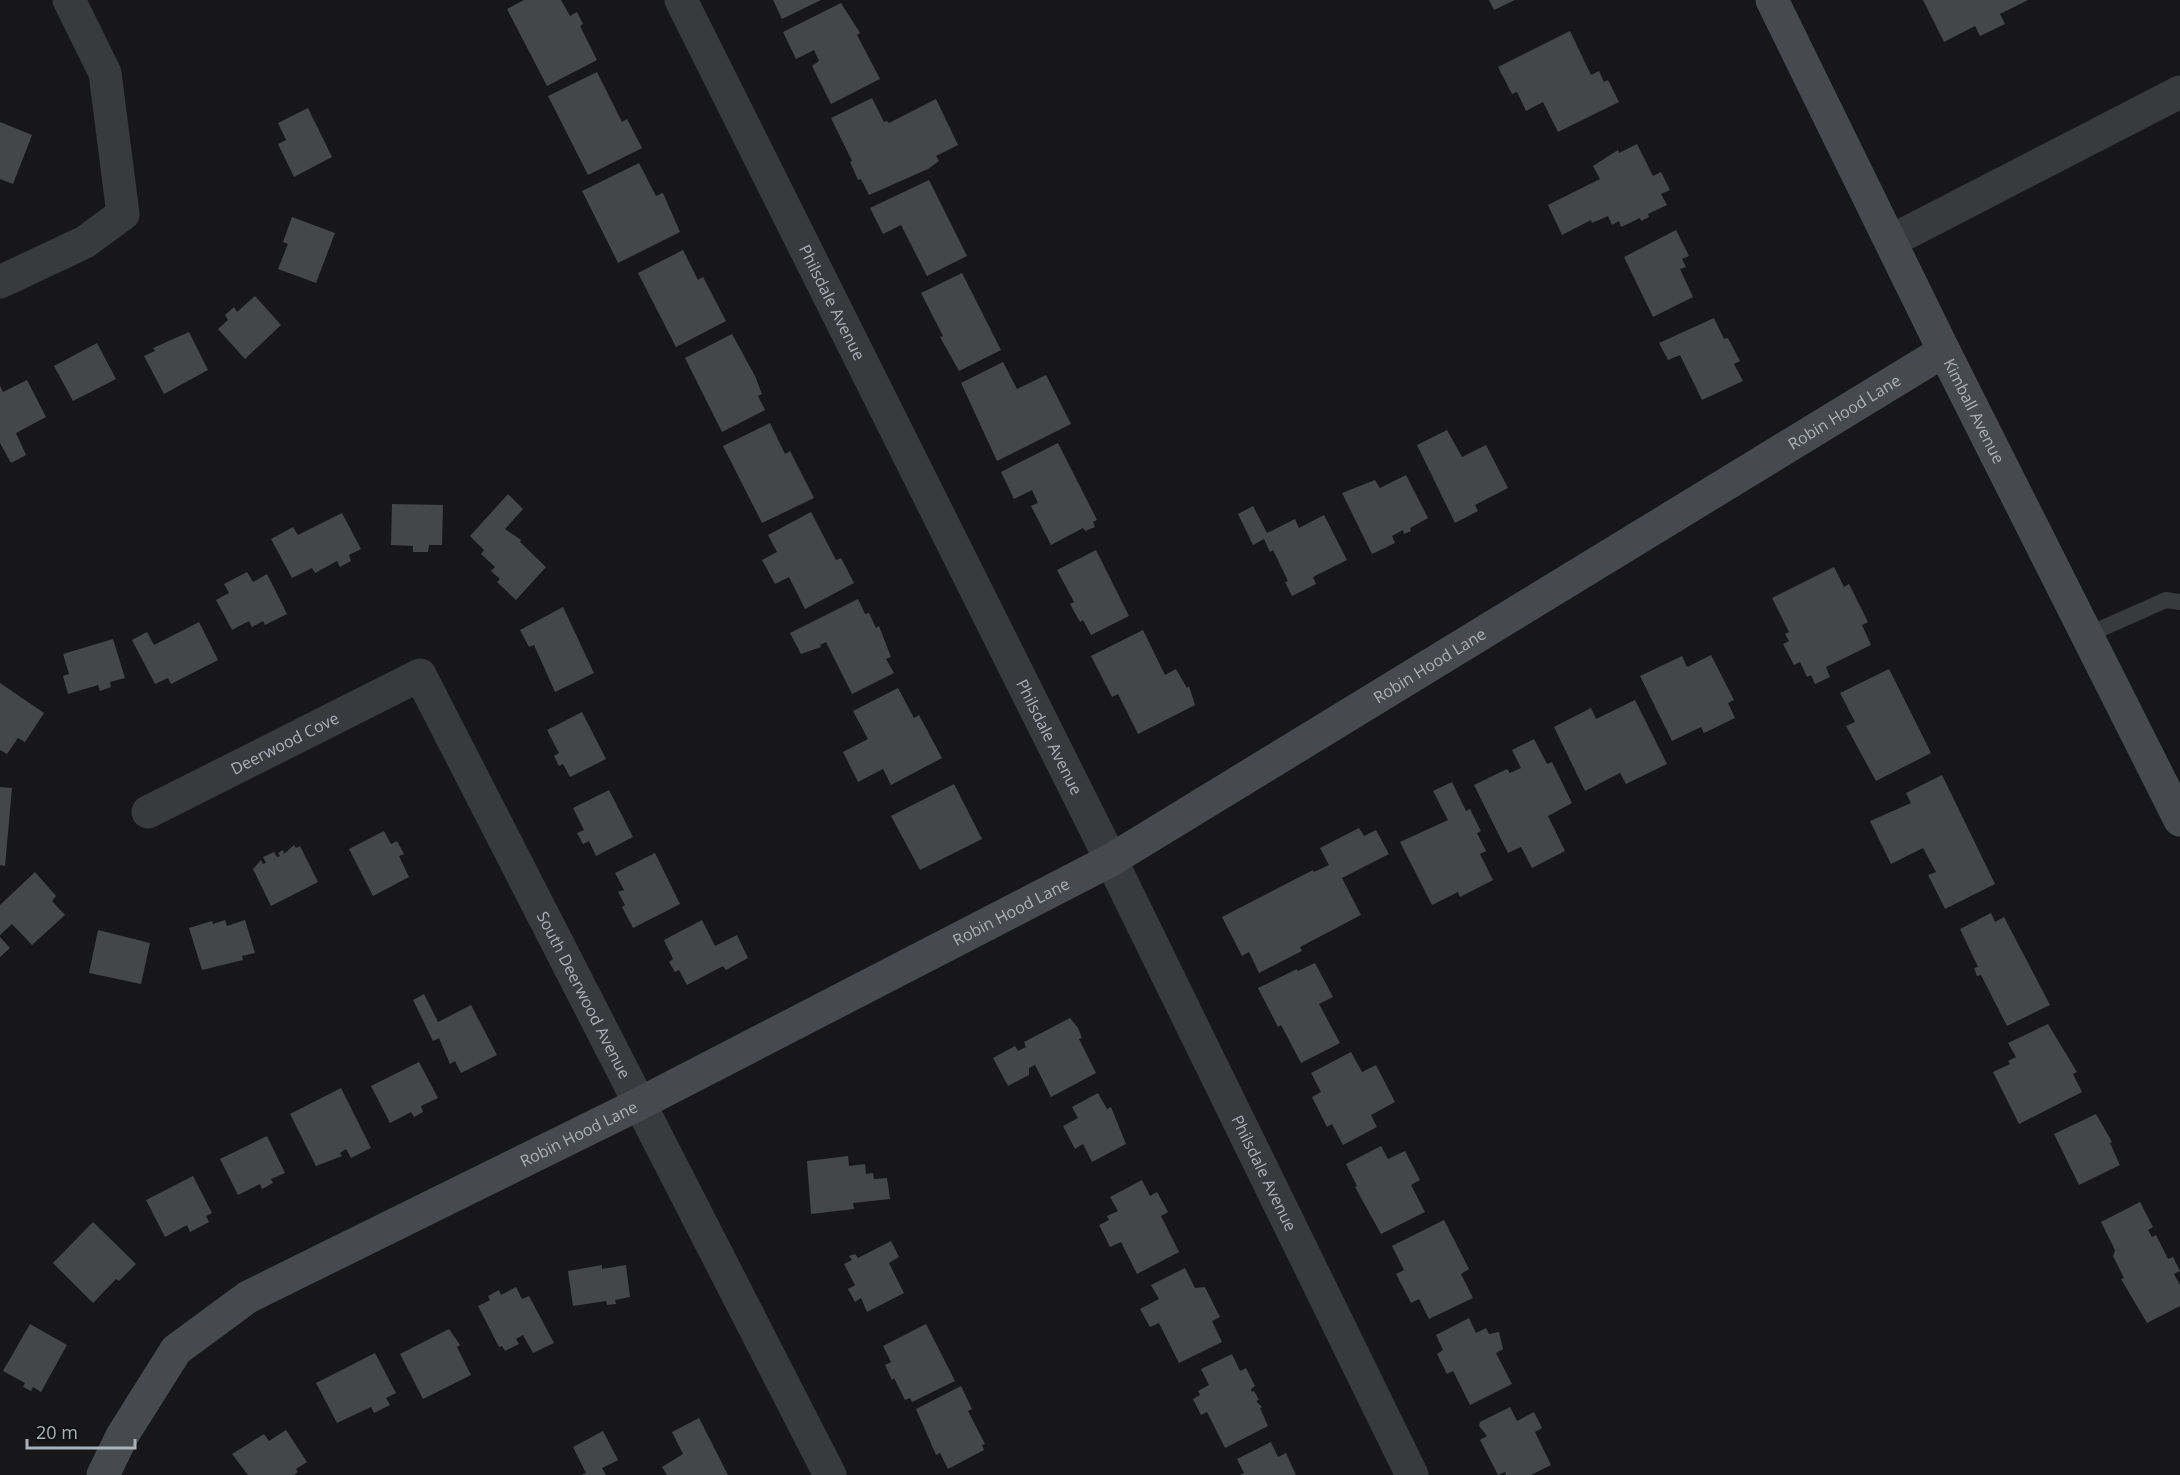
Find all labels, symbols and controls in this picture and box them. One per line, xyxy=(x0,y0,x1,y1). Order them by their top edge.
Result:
street label: Philsdale Avenue xyxy=(794,241,870,364)
street label: Kimball Avenue xyxy=(1938,355,2010,467)
street label: Robin Hood Lane xyxy=(1784,369,1905,455)
street label: Robin Hood Lane xyxy=(1369,623,1490,708)
street label: Philsdale Avenue xyxy=(1011,675,1088,799)
street label: Deerwood Cove xyxy=(227,707,342,780)
street label: Robin Hood Lane xyxy=(949,873,1073,951)
street label: South Deerwood Avenue xyxy=(532,907,636,1082)
street label: Robin Hood Lane xyxy=(516,1096,641,1172)
street label: Philsdale Avenue xyxy=(1226,1111,1302,1235)
scale bar xyxy=(27,1412,135,1450)
text: 20 m xyxy=(36,1420,78,1444)

